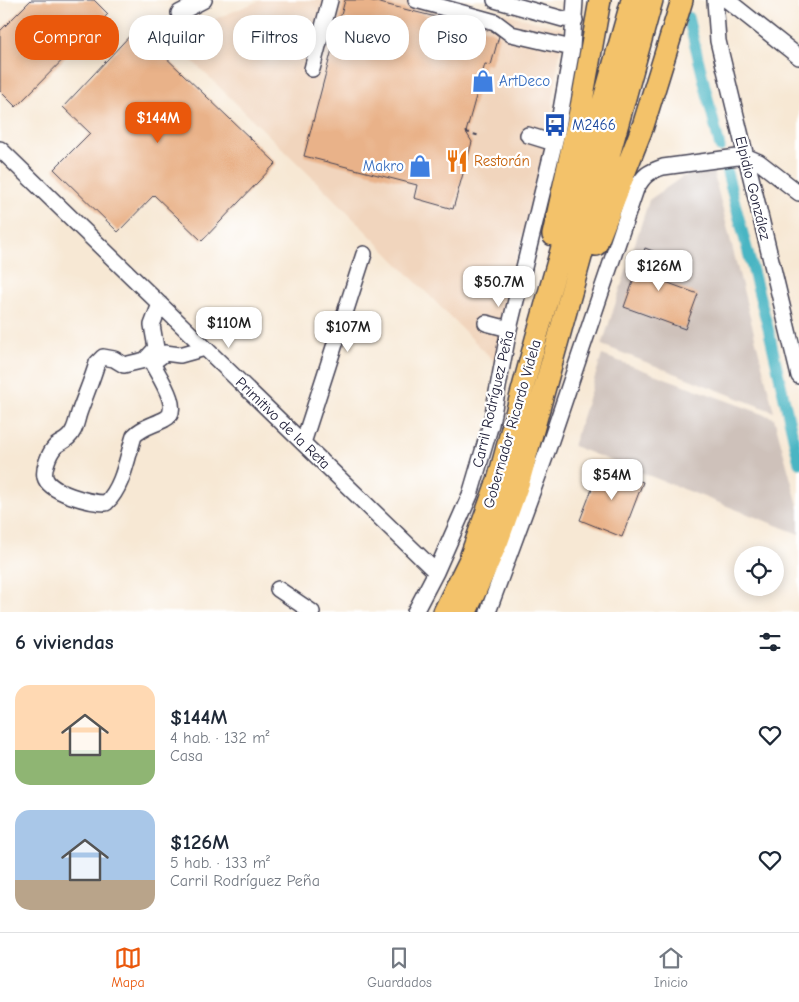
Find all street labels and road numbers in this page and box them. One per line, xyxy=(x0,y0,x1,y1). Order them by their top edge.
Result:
street label: Elpidio González xyxy=(731,134,775,242)
street label: Carril Rodríguez Peña xyxy=(468,328,518,470)
street label: Gobernador Ricardo Videla xyxy=(479,338,545,510)
street label: Primitivo de la Reta xyxy=(232,373,334,473)

